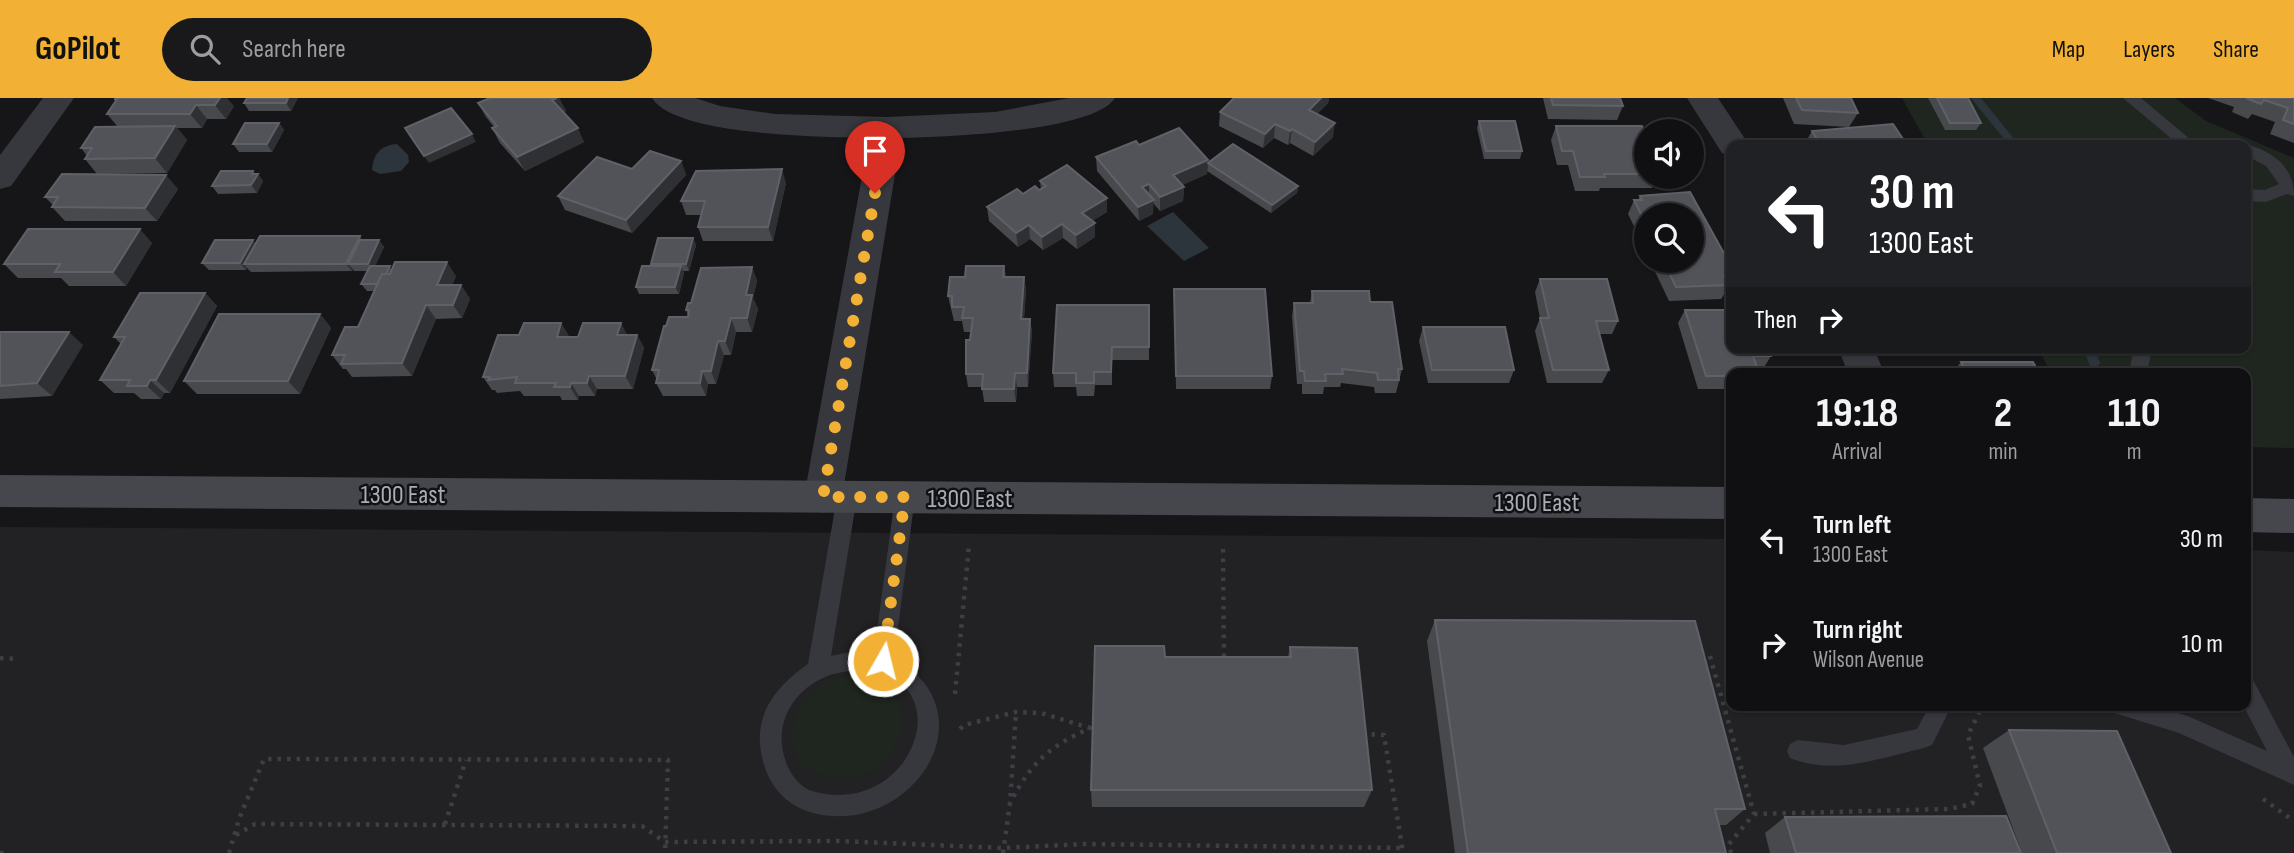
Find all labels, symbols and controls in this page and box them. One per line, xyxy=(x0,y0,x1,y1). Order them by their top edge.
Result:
search box xyxy=(162,18,652,81)
text: GoPilot xyxy=(35,29,120,69)
icon: search xyxy=(186,30,224,68)
text: Search here xyxy=(242,34,346,65)
text: Map xyxy=(2052,35,2085,64)
text: Layers xyxy=(2123,35,2175,64)
text: Share xyxy=(2213,35,2259,64)
map controls xyxy=(1634,119,1704,273)
button: sound xyxy=(1634,119,1704,189)
pin xyxy=(845,121,905,193)
icon: arrive xyxy=(856,132,894,170)
text: 30 m xyxy=(1869,164,1954,223)
icon: left xyxy=(1754,168,1845,259)
button: search xyxy=(1634,203,1704,273)
text: 1300 East xyxy=(1869,224,1974,263)
icon: right xyxy=(1811,301,1849,339)
text: Then xyxy=(1754,305,1797,336)
text: 19:18 xyxy=(1816,388,1898,439)
text: 2 xyxy=(1994,388,2012,439)
text: 110 xyxy=(2108,388,2161,439)
text: Arrival xyxy=(1833,438,1882,466)
text: min xyxy=(1989,438,2017,466)
text: m xyxy=(2127,438,2142,466)
street label: 1300 East xyxy=(361,480,446,511)
street label: 1300 East xyxy=(928,484,1013,515)
street label: 1300 East xyxy=(1495,488,1580,519)
text: Turn left xyxy=(1813,510,1891,541)
icon: left xyxy=(1754,521,1792,559)
text: 30 m xyxy=(2180,524,2223,555)
text: 1300 East xyxy=(1813,541,1888,569)
text: Turn right xyxy=(1813,615,1902,646)
position arrow xyxy=(846,624,920,698)
icon: right xyxy=(1754,626,1792,664)
text: 10 m xyxy=(2181,629,2223,660)
text: Wilson Avenue xyxy=(1813,646,1924,674)

